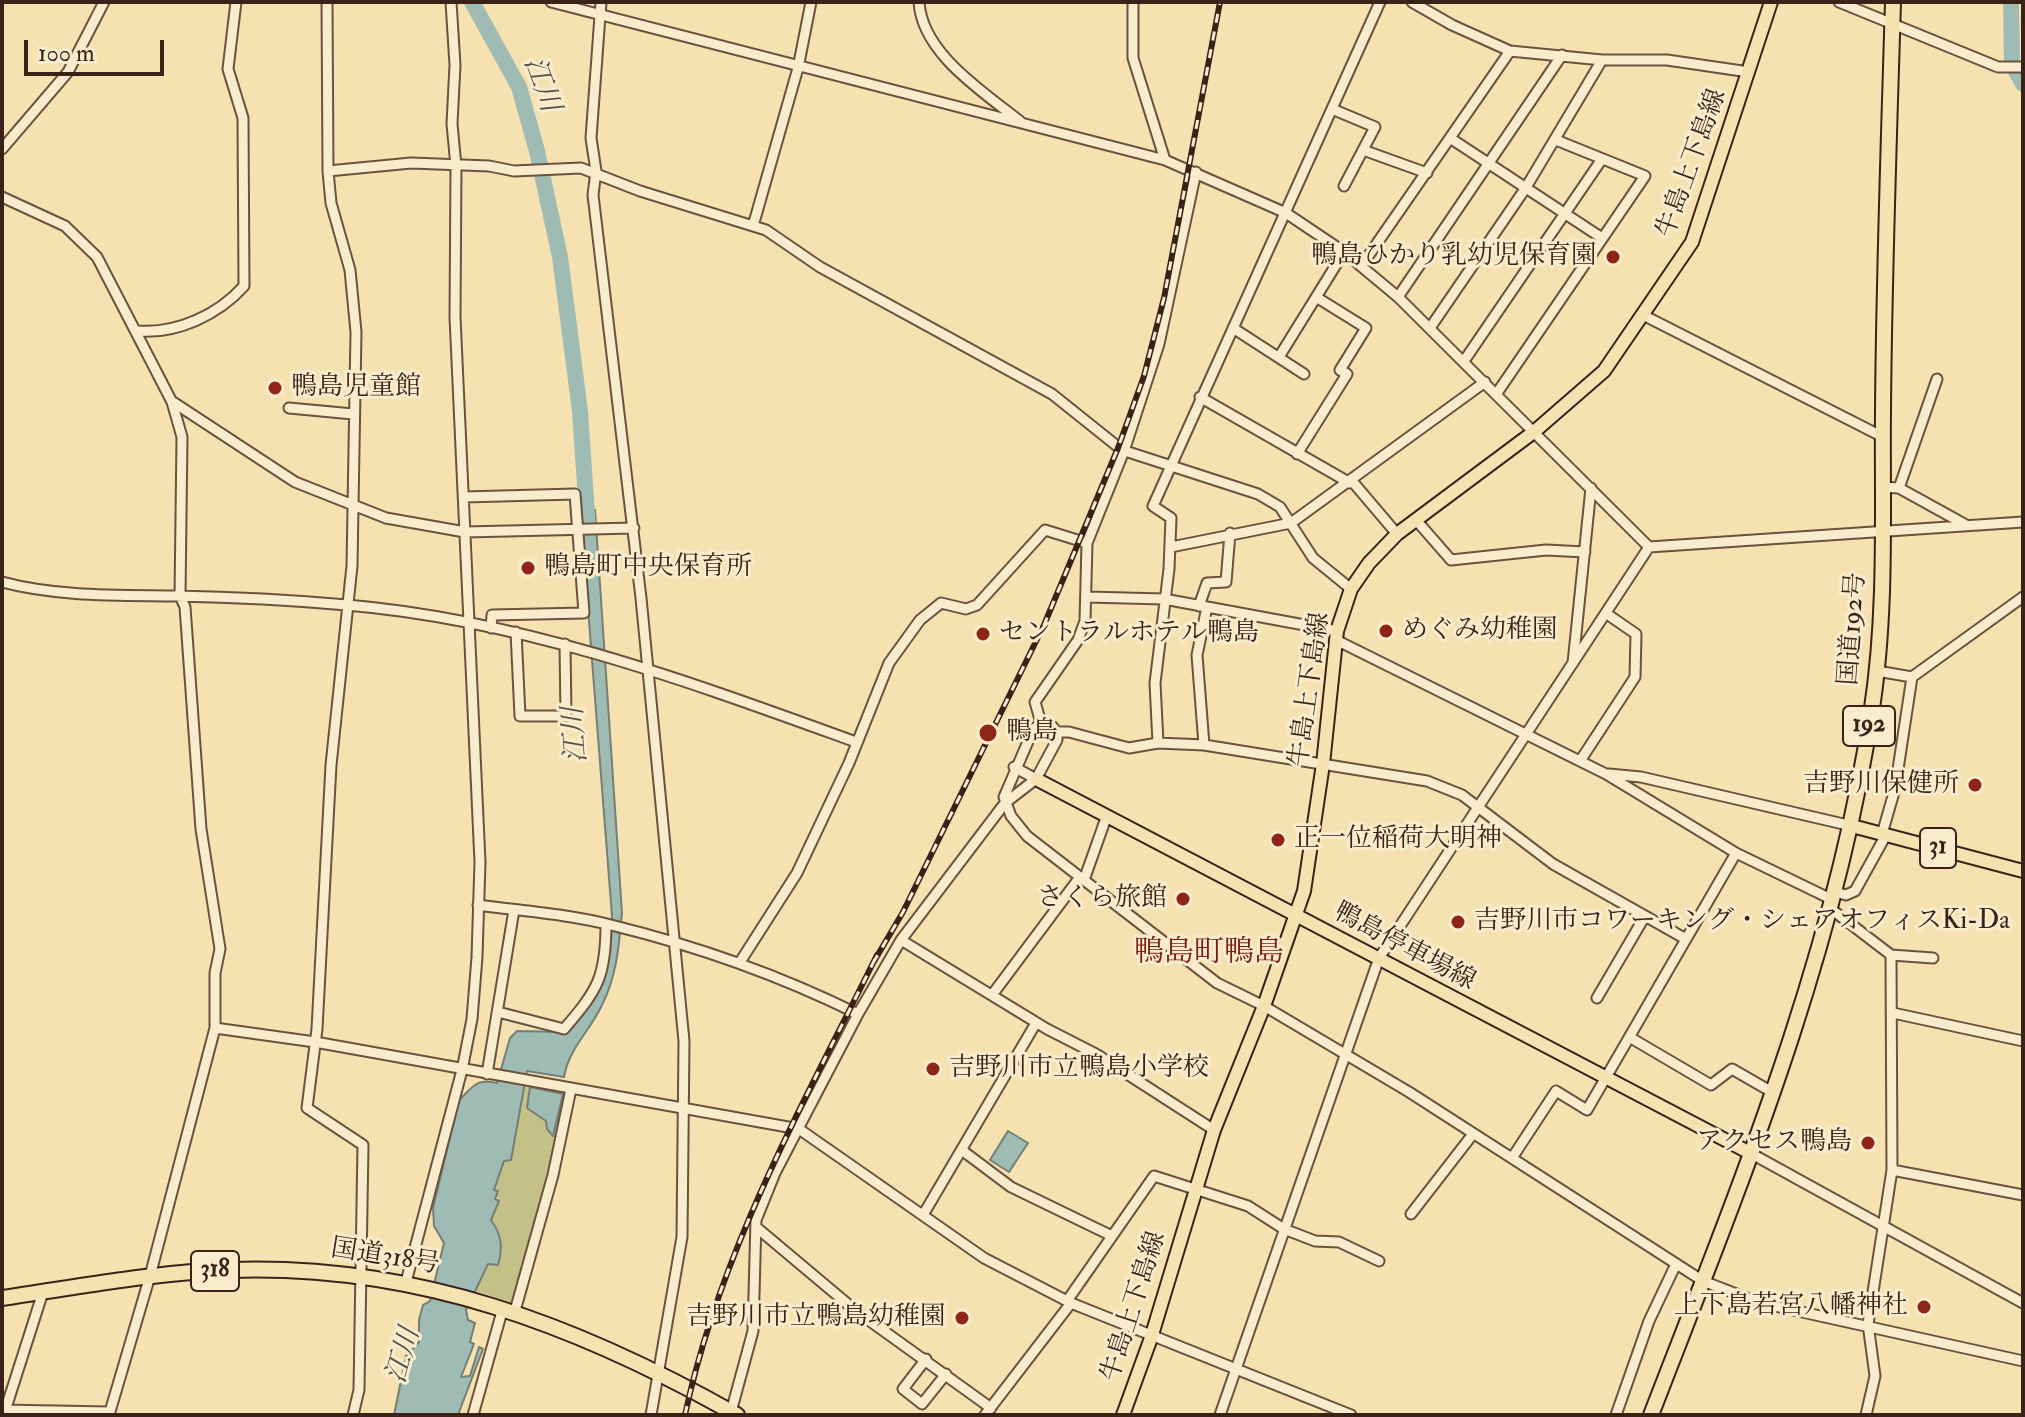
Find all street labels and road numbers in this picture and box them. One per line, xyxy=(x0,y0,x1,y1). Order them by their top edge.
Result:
street label: 牛島上下島線 xyxy=(1652,85,1734,243)
street label: 国道192号 xyxy=(1834,571,1874,687)
street label: 牛島上下島線 xyxy=(1285,611,1337,769)
road number: 192 xyxy=(1843,706,1895,746)
road number: 31 xyxy=(1920,828,1956,868)
street label: 鴨島停車場線 xyxy=(1328,898,1480,998)
street label: 牛島上下島線 xyxy=(1096,1228,1174,1386)
street label: 国道318号 xyxy=(329,1234,441,1282)
road number: 318 xyxy=(191,1251,239,1291)

